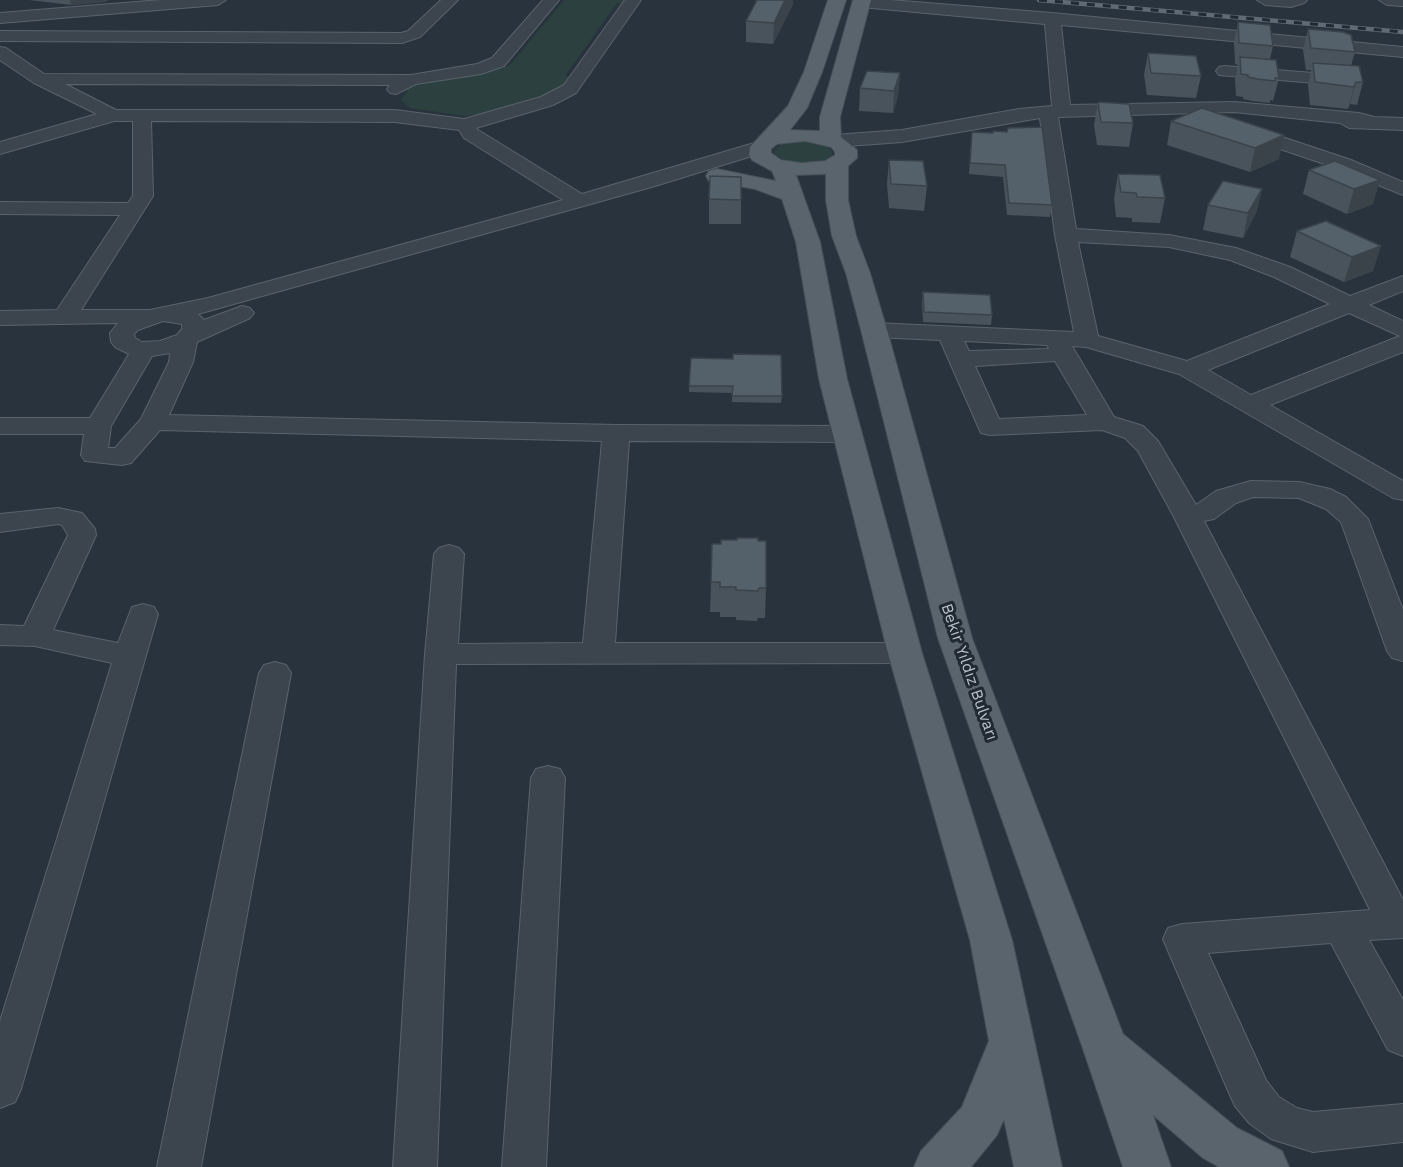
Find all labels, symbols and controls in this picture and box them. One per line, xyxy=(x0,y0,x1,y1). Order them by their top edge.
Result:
street label: Bekir Yıldız Bulvarı xyxy=(937,601,1001,743)

